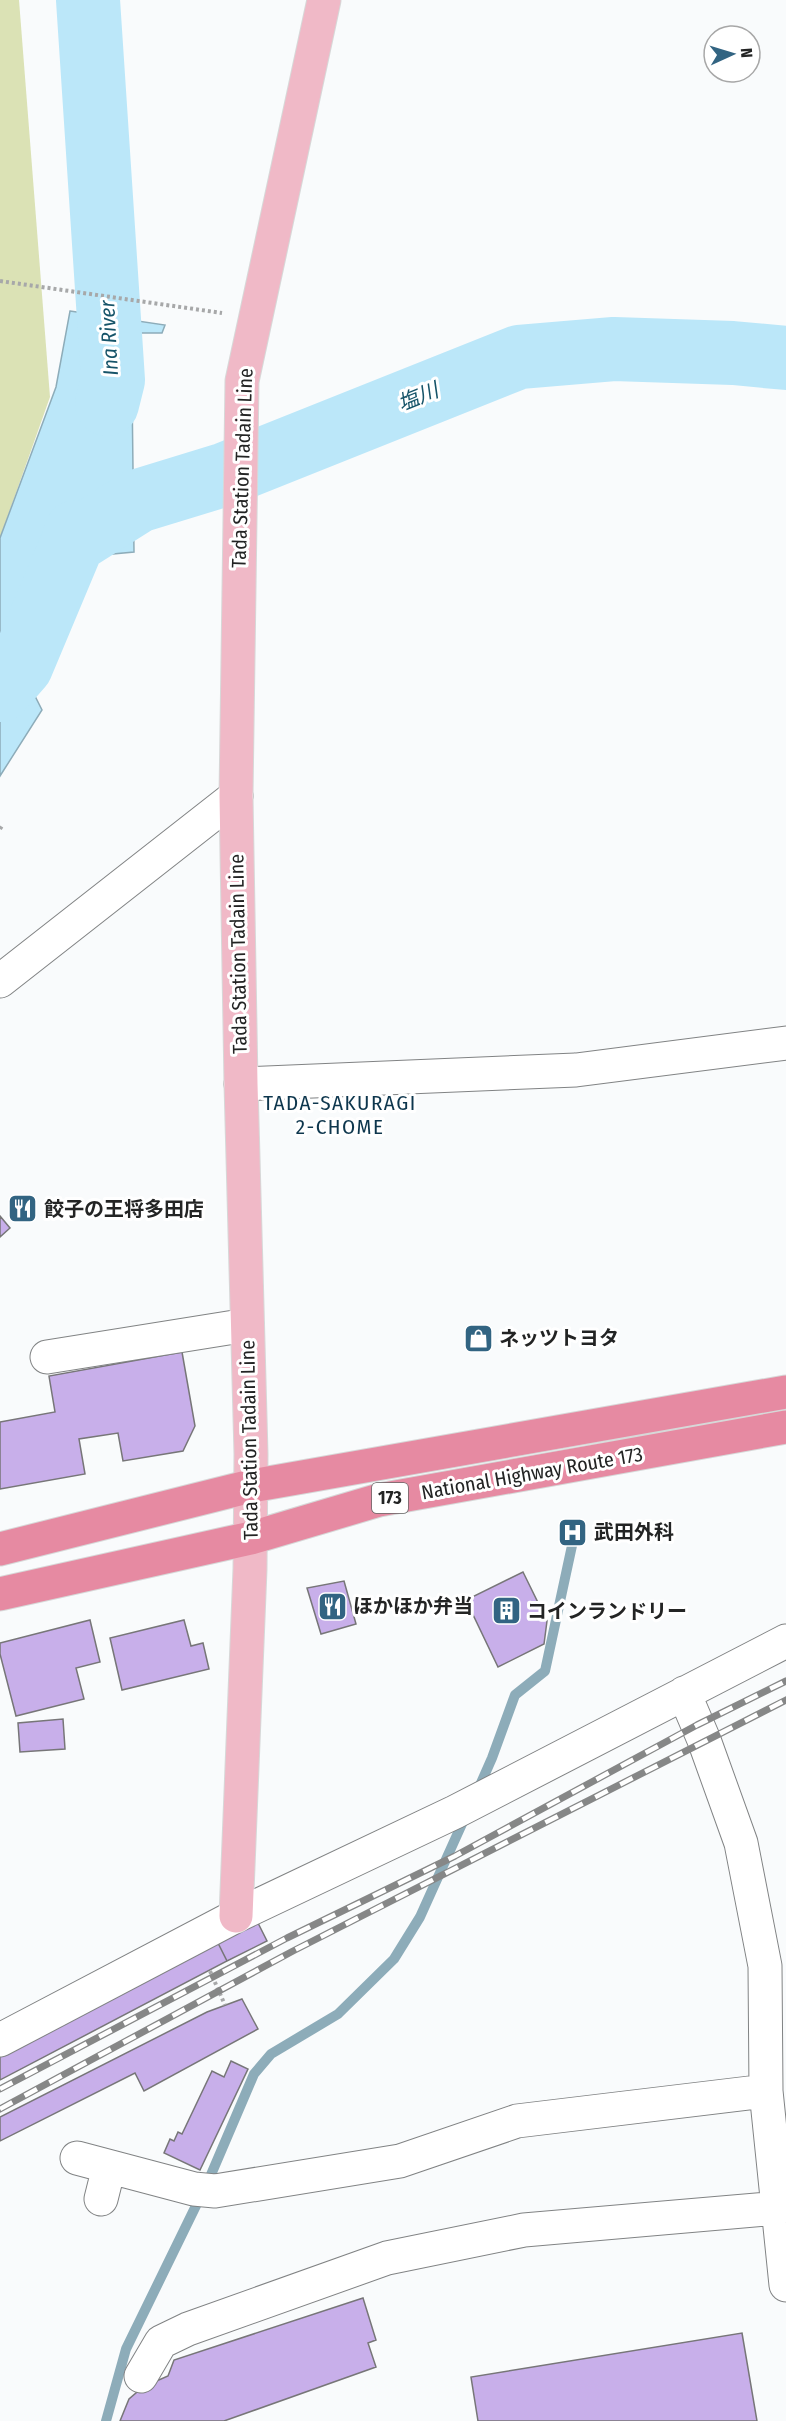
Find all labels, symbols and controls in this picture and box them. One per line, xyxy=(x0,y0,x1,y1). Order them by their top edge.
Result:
north arrow xyxy=(702,24,762,84)
text: N xyxy=(737,48,756,58)
water label: Ina River xyxy=(94,299,124,376)
street label: Tada Station Tadain Line xyxy=(227,368,257,568)
water label: 塩川 xyxy=(394,376,444,417)
street label: Tada Station Tadain Line xyxy=(224,854,252,1054)
district label: TADA-SAKURAGI 2-CHOME xyxy=(263,1090,417,1140)
restaurant icon: 餃子の王将多田店 xyxy=(7,1193,39,1225)
place label: 餃子の王将多田店 xyxy=(44,1197,204,1221)
shop icon: ネッツトヨタ xyxy=(462,1322,494,1354)
place label: ネッツトヨタ xyxy=(499,1326,619,1350)
street label: Tada Station Tadain Line xyxy=(235,1340,263,1540)
street label: National Highway Route 173 xyxy=(419,1442,645,1504)
road number: 173 xyxy=(372,1483,408,1513)
hospital icon: 武田外科 xyxy=(557,1516,589,1548)
place label: 武田外科 xyxy=(594,1520,674,1544)
restaurant icon: ほかほか弁当 xyxy=(316,1590,348,1622)
place label: ほかほか弁当 xyxy=(353,1594,473,1618)
building icon: コインランドリー xyxy=(490,1595,522,1627)
place label: コインランドリー xyxy=(527,1599,687,1623)

